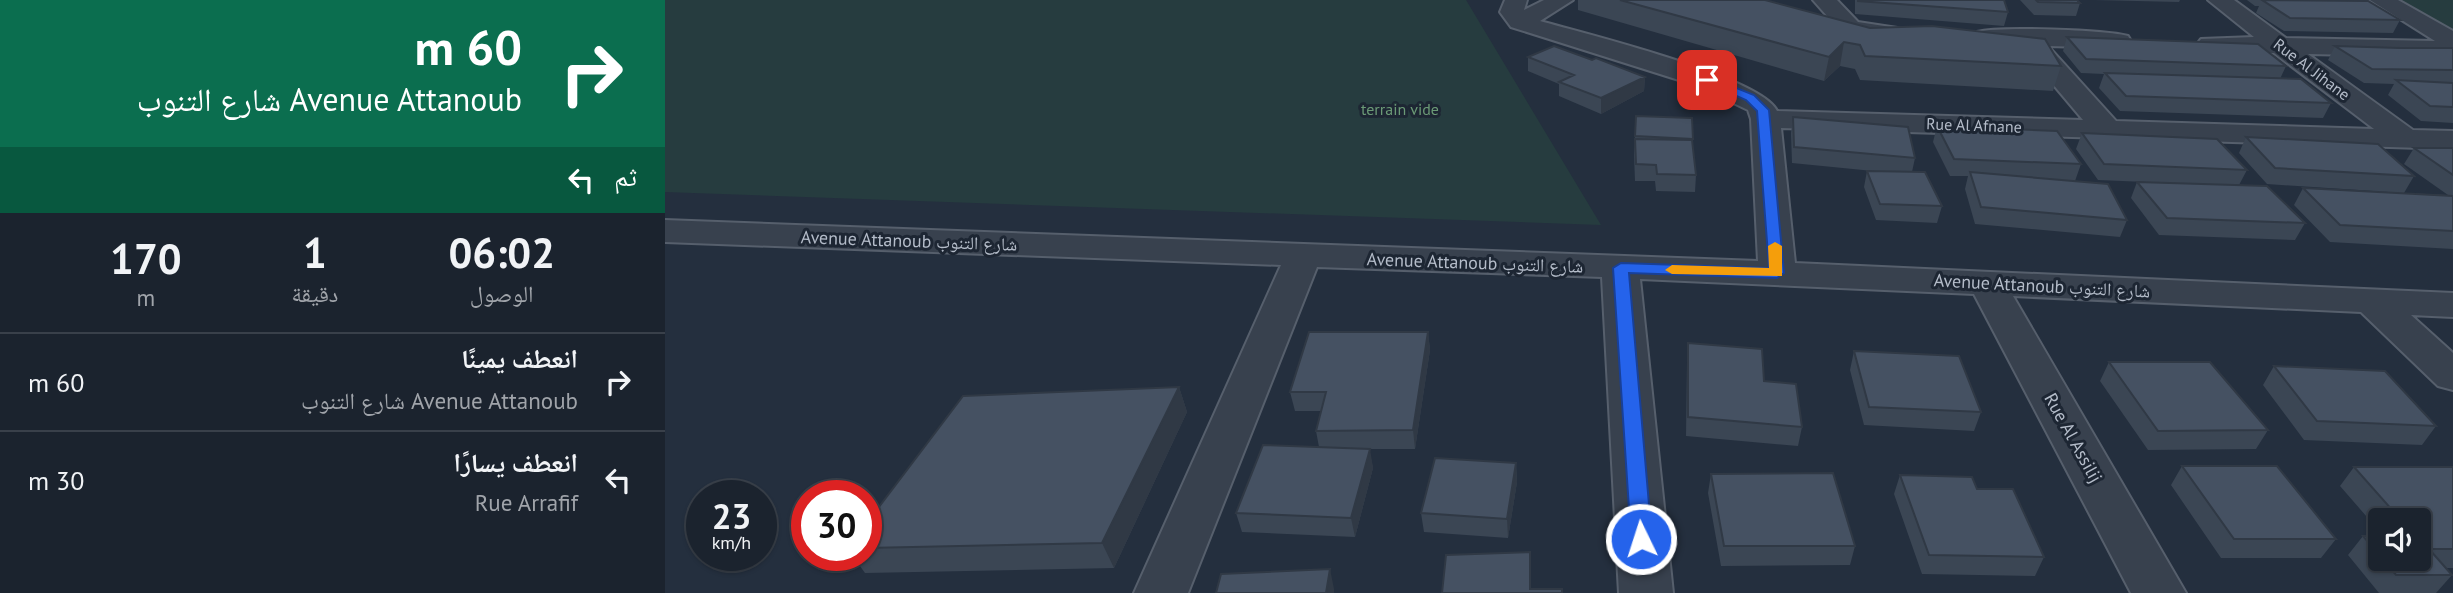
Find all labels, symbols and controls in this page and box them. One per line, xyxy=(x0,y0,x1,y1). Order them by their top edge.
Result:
text: 60 m xyxy=(415,15,522,79)
icon: right xyxy=(546,28,637,119)
street label: Rue Al Jihane xyxy=(2270,34,2354,104)
pin xyxy=(1677,50,1737,110)
icon: arrive xyxy=(1688,61,1726,99)
text: Avenue Attanoub شارع التنوب xyxy=(137,78,522,120)
park label: terrain vide xyxy=(1361,99,1439,119)
street label: Rue Al Afnane xyxy=(1926,113,2022,137)
text: ثم xyxy=(614,160,637,193)
icon: left xyxy=(562,161,600,199)
text: 1 xyxy=(303,225,327,280)
text: 06:02 xyxy=(448,225,555,280)
street label: Avenue Attanoub شارع التنوب xyxy=(800,225,1018,256)
text: 170 xyxy=(110,231,182,286)
street label: Avenue Attanoub شارع التنوب xyxy=(1366,247,1584,278)
street label: Avenue Attanoub شارع التنوب xyxy=(1933,268,2151,303)
text: دقيقة xyxy=(292,279,338,308)
text: الوصول xyxy=(470,279,534,308)
text: m xyxy=(136,283,155,312)
text: انعطف يمينًا xyxy=(461,342,578,375)
icon: right xyxy=(599,363,637,401)
text: 60 m xyxy=(28,366,84,399)
text: Avenue Attanoub شارع التنوب xyxy=(301,386,578,415)
street label: Rue Al Assilij xyxy=(2039,389,2108,487)
text: انعطف يسارًا xyxy=(454,446,578,479)
icon: left xyxy=(599,461,637,499)
text: 30 m xyxy=(28,464,84,497)
speed limit sign: 30 xyxy=(791,480,882,571)
text: Rue Arrafif xyxy=(475,488,578,517)
text: 23 xyxy=(712,493,751,539)
position arrow xyxy=(1604,502,1678,576)
map controls xyxy=(2368,508,2431,571)
button: sound xyxy=(2368,508,2431,571)
text: km/h xyxy=(712,531,751,554)

